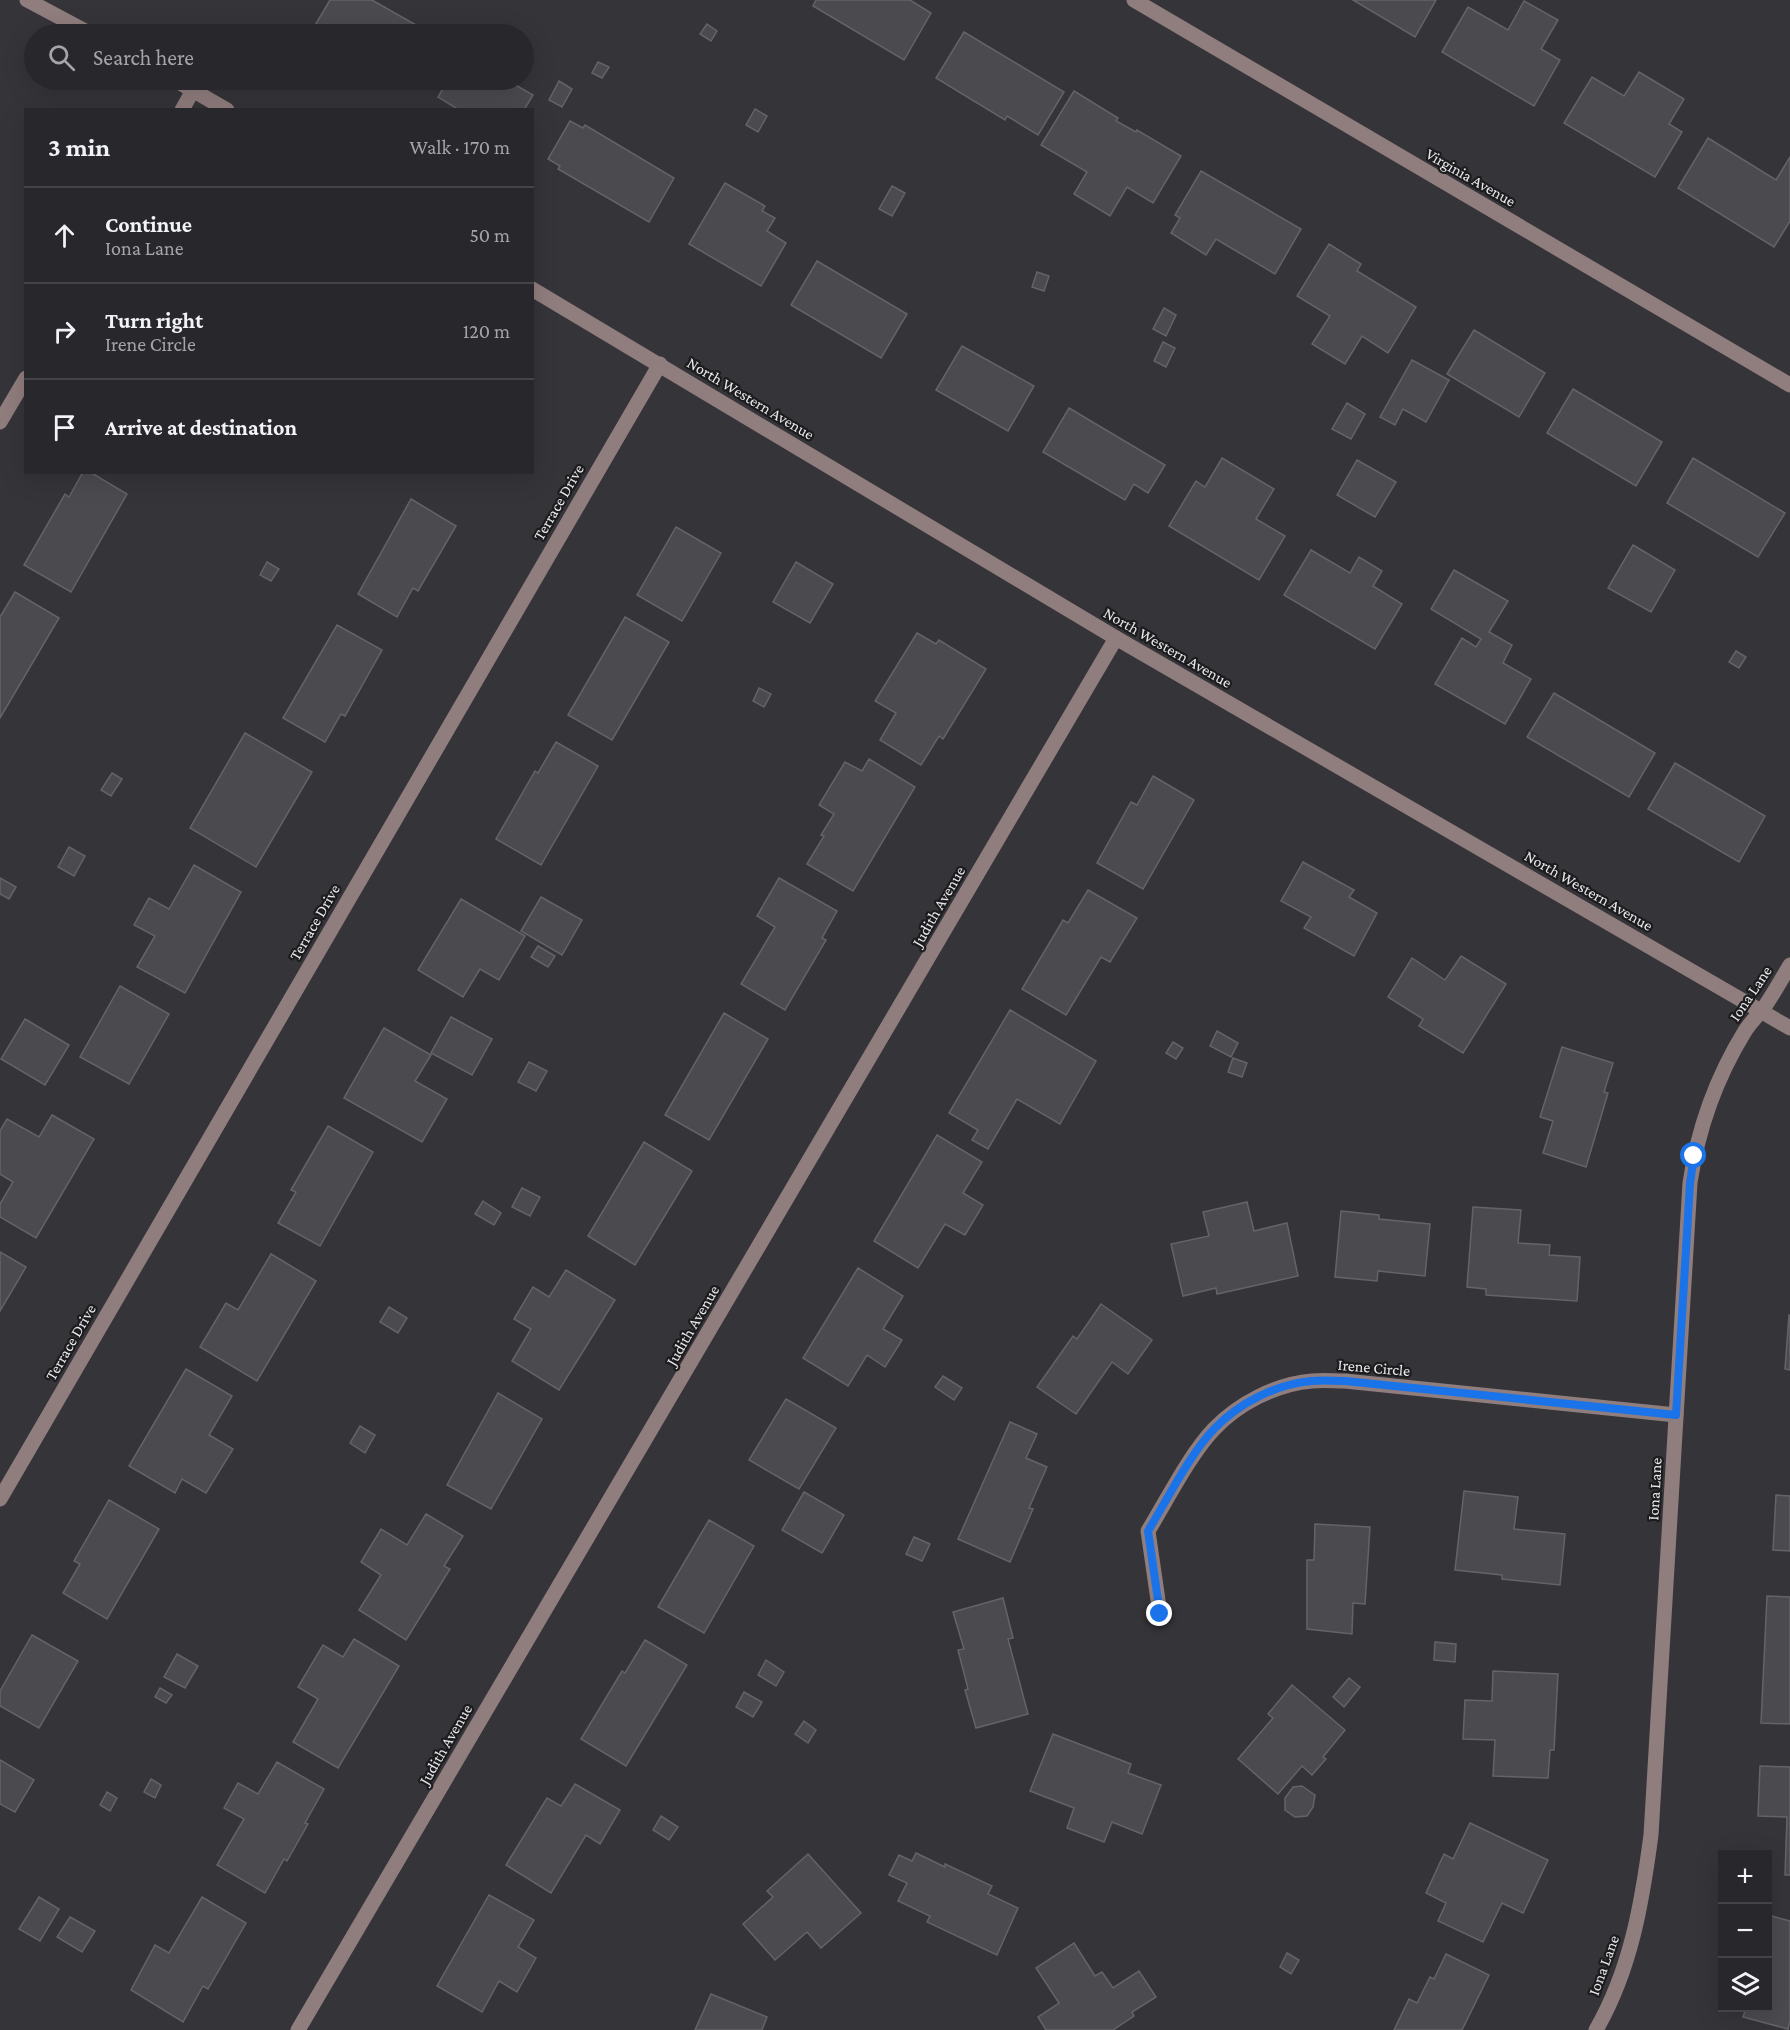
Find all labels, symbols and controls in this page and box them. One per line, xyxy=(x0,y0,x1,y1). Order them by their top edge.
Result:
search box xyxy=(24,24,534,90)
icon: search xyxy=(45,41,78,74)
text: Search here xyxy=(93,45,194,70)
text: 3 min xyxy=(48,133,110,162)
text: Walk · 170 m xyxy=(409,136,510,158)
street label: Virginia Avenue xyxy=(1422,145,1519,211)
text: Continue xyxy=(105,212,192,237)
icon: ahead xyxy=(48,219,81,252)
text: 50 m xyxy=(469,224,510,246)
text: Iona Lane xyxy=(105,237,184,259)
text: Turn right xyxy=(105,308,203,333)
icon: right xyxy=(48,315,81,348)
text: 120 m xyxy=(463,320,510,342)
text: Irene Circle xyxy=(105,333,196,355)
street label: North Western Avenue xyxy=(684,354,817,443)
icon: arrive xyxy=(48,411,81,444)
text: Arrive at destination xyxy=(105,415,297,440)
street label: Terrace Drive xyxy=(530,461,587,543)
street label: North Western Avenue xyxy=(1101,604,1235,691)
street label: North Western Avenue xyxy=(1522,847,1656,934)
street label: Judith Avenue xyxy=(908,863,969,952)
street label: Terrace Drive xyxy=(286,881,343,963)
street label: Iona Lane xyxy=(1726,962,1775,1024)
route start xyxy=(1680,1142,1706,1168)
street label: Judith Avenue xyxy=(662,1282,723,1371)
street label: Terrace Drive xyxy=(42,1301,99,1383)
street label: Irene Circle xyxy=(1337,1356,1411,1379)
street label: Iona Lane xyxy=(1644,1457,1665,1521)
route end xyxy=(1146,1600,1172,1626)
street label: Judith Avenue xyxy=(415,1701,476,1790)
map controls xyxy=(1718,1850,1772,2012)
button: + xyxy=(1718,1850,1772,1904)
button: − xyxy=(1718,1904,1772,1958)
street label: Iona Lane xyxy=(1585,1933,1622,1998)
button: layers xyxy=(1718,1958,1772,2012)

